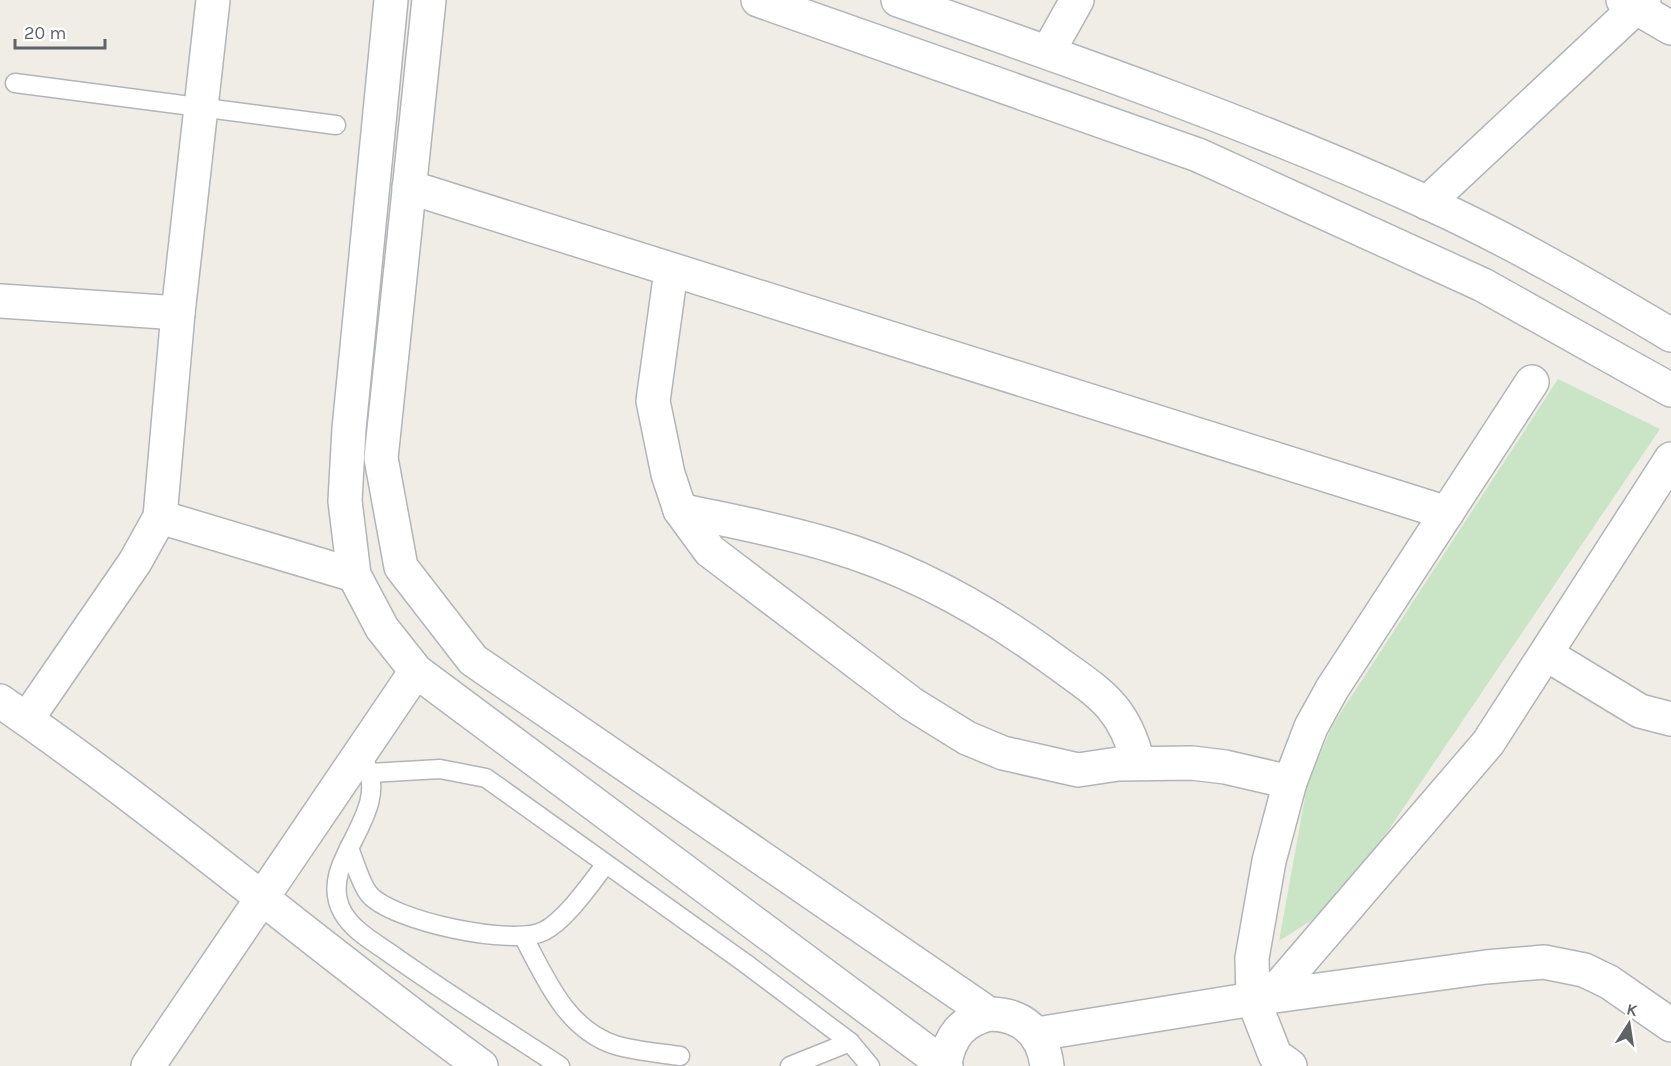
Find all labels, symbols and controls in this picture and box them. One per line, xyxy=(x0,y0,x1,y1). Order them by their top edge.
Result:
scale bar xyxy=(15,12,105,50)
text: 20 m xyxy=(24,22,66,44)
north arrow xyxy=(1599,994,1659,1054)
text: K xyxy=(1625,999,1640,1020)

